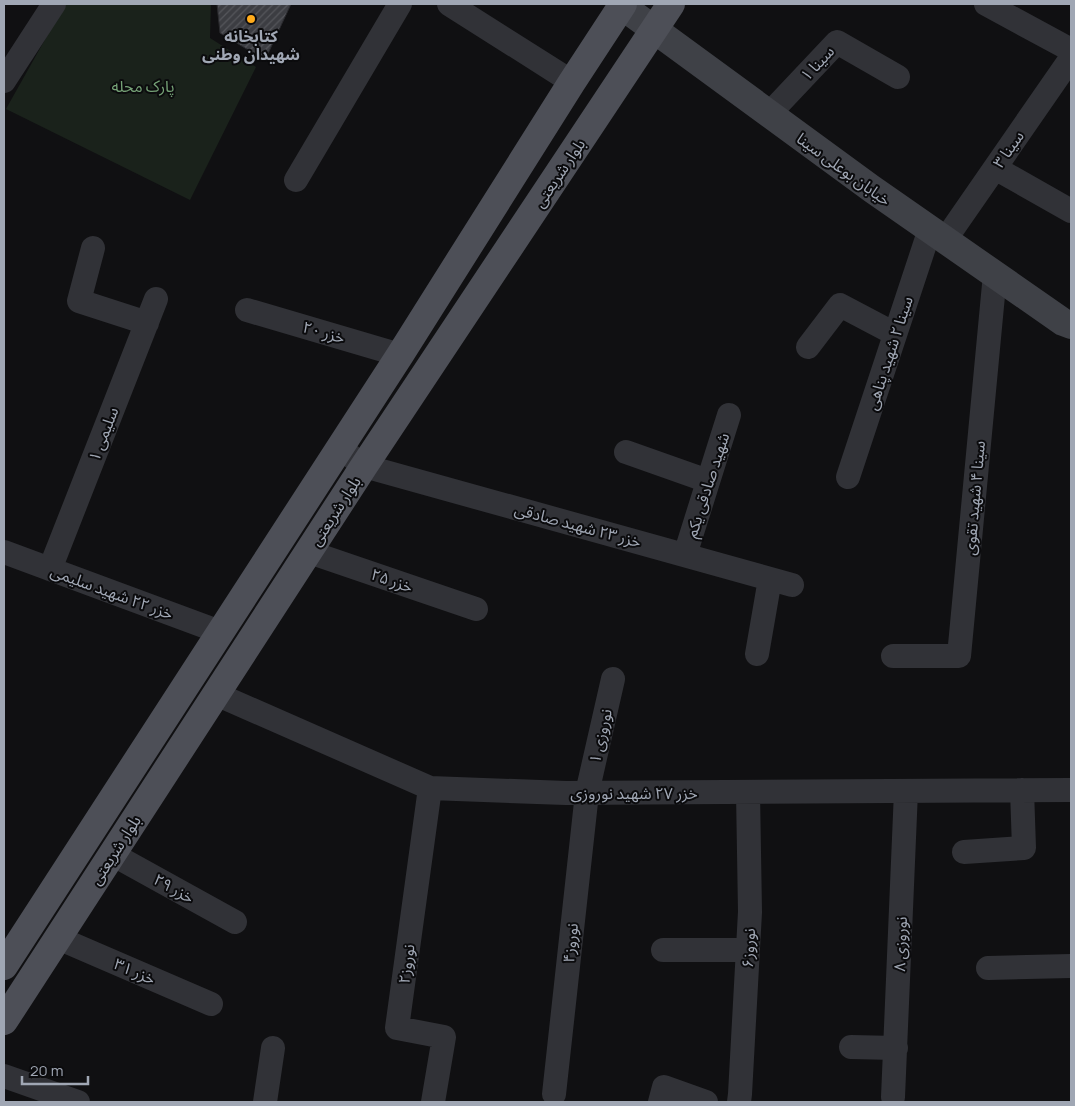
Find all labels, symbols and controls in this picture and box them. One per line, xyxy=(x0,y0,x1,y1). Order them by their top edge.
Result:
marker: کتابخانه شهیدان وطنی xyxy=(245,13,257,25)
place label: کتابخانه شهیدان وطنی xyxy=(202,25,300,65)
street label: سینا ۱ xyxy=(795,40,839,86)
park label: پارک محله xyxy=(111,75,175,97)
street label: سینا ۳ xyxy=(987,126,1029,172)
street label: خیابان بوعلی سینا xyxy=(792,127,896,211)
street label: بلوار شریعتی xyxy=(528,134,590,212)
street label: سینا ۲ شهید پناهی xyxy=(860,293,918,413)
street label: خزر ۲۰ xyxy=(300,315,348,349)
street label: سلیمی ۱ xyxy=(83,404,123,464)
street label: شهید صادقی یکم xyxy=(680,430,736,541)
street label: سینا ۴ شهید تقوی xyxy=(958,440,990,556)
street label: بلوار شریعتی xyxy=(304,472,366,550)
street label: خزر ۲۳ شهید صادقی xyxy=(512,498,644,552)
street label: خزر ۲۲ شهید سلیمی xyxy=(48,560,176,624)
street label: خزر ۲۵ xyxy=(368,563,416,597)
street label: نوروزی ۱ xyxy=(583,707,617,765)
street label: خزر ۲۷ شهید نوروزی xyxy=(570,782,698,804)
street label: بلوار شریعتی xyxy=(84,811,146,889)
street label: خزر ۲۹ xyxy=(150,868,198,908)
street label: نوروزی ۸ xyxy=(888,916,912,972)
street label: نوروز۴ xyxy=(557,922,583,964)
street label: نوروز۶ xyxy=(736,927,760,969)
street label: نوروز۲ xyxy=(392,943,420,985)
street label: خزر ۳۱ xyxy=(111,952,159,990)
scale bar xyxy=(22,1054,89,1086)
text: 20 m xyxy=(30,1060,63,1081)

